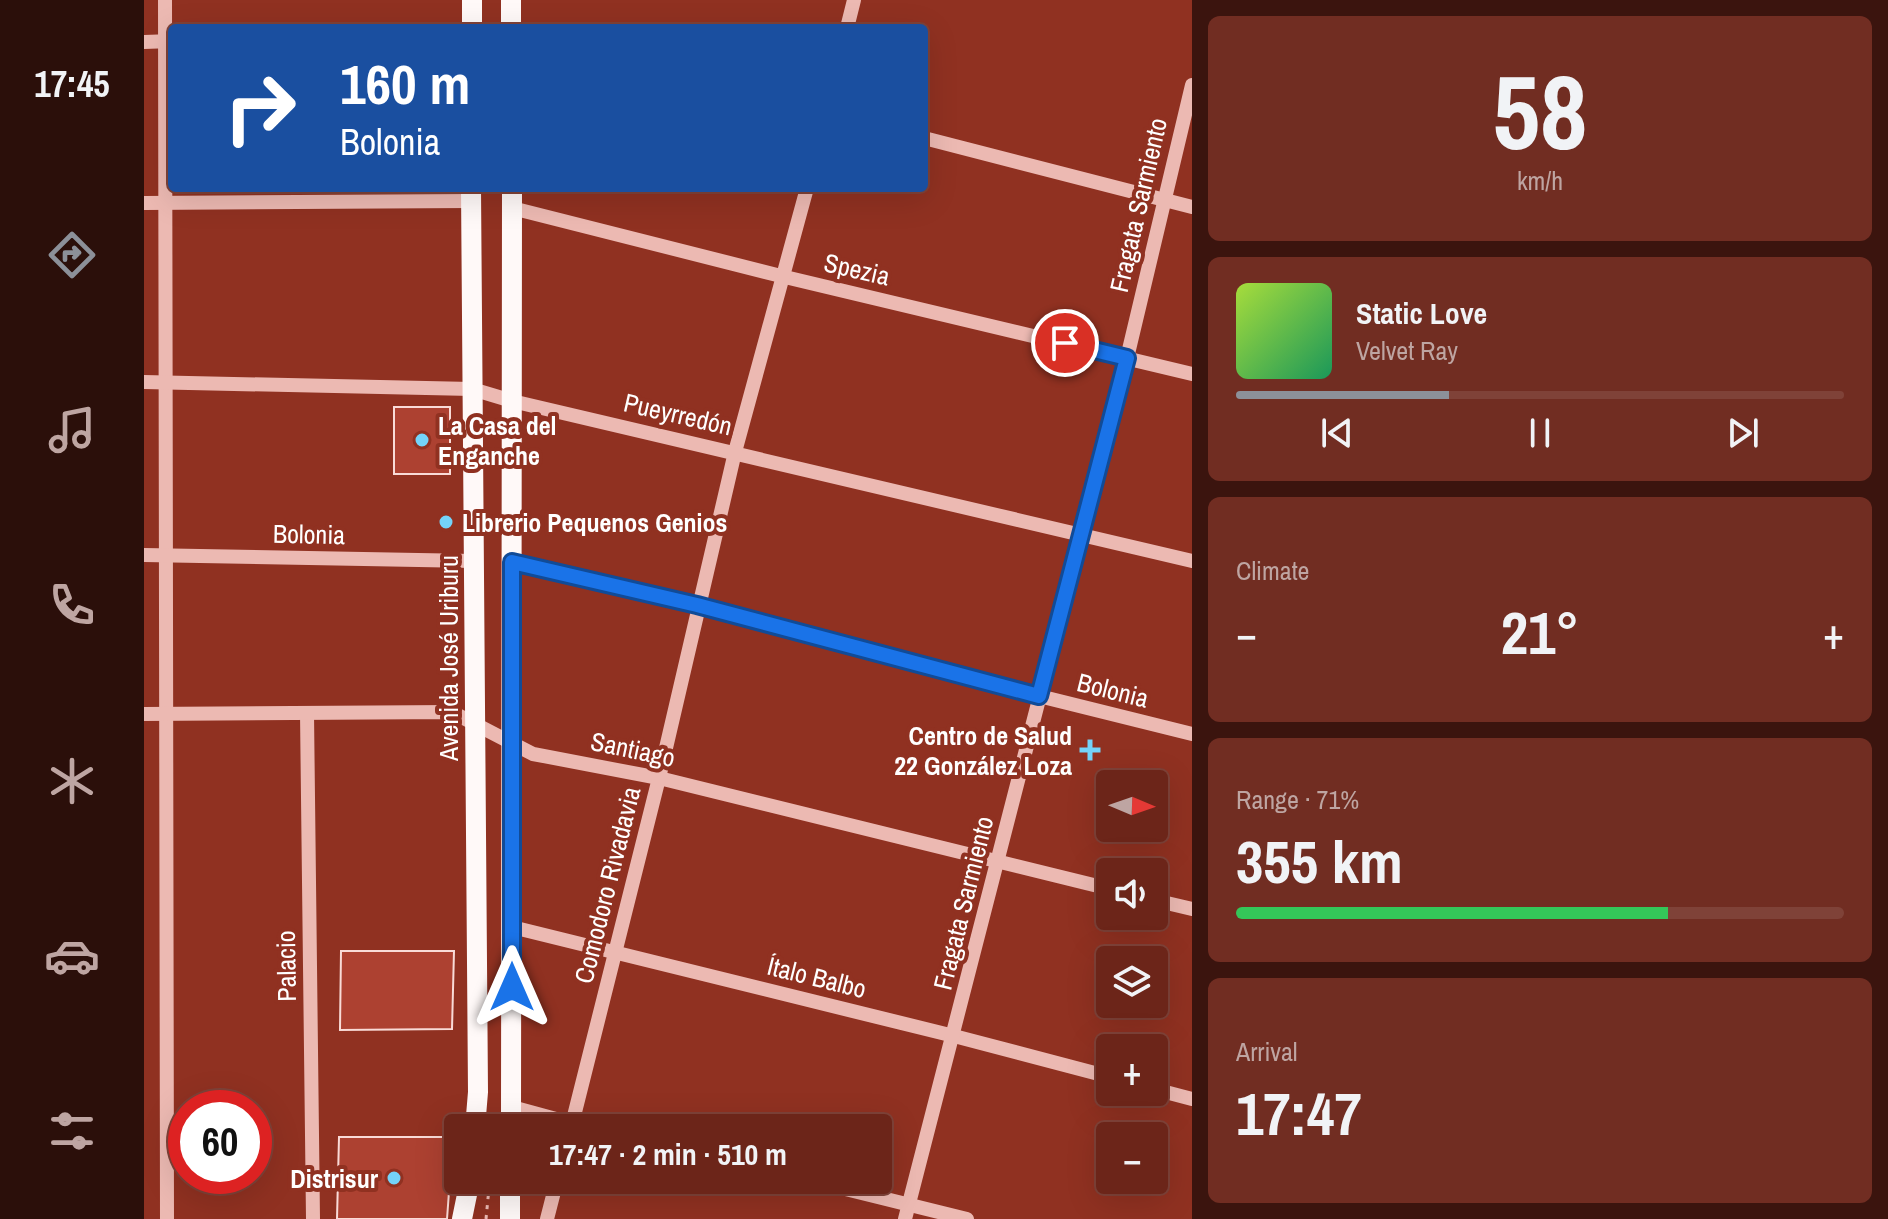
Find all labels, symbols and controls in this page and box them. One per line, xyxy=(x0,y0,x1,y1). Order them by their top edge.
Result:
text: 58 xyxy=(1493,41,1587,181)
text: 160 m xyxy=(340,46,470,121)
icon: right xyxy=(208,56,312,160)
text: 17:45 xyxy=(34,60,110,108)
street label: Fragata Sarmiento xyxy=(1101,114,1175,296)
text: Bolonia xyxy=(340,118,440,166)
text: km/h xyxy=(1517,163,1563,198)
icon: directions xyxy=(44,227,100,283)
street label: Spezia xyxy=(821,244,893,294)
text: Static Love xyxy=(1356,293,1487,333)
pin xyxy=(1031,309,1099,377)
icon: arrive xyxy=(1043,321,1087,365)
text: Velvet Ray xyxy=(1356,333,1458,368)
street label: Pueyrredón xyxy=(620,385,736,443)
icon: music xyxy=(44,402,100,458)
place label: La Casa del Enganche xyxy=(438,408,557,473)
icon: previous xyxy=(1315,411,1359,455)
icon: pause xyxy=(1518,411,1562,455)
icon: next xyxy=(1721,411,1765,455)
marker: La Casa del Enganche xyxy=(413,431,431,449)
place label: Librerio Pequenos Genios xyxy=(462,505,727,540)
marker: Librerio Pequenos Genios xyxy=(437,513,455,531)
street label: Bolonia xyxy=(273,516,346,552)
text: Climate xyxy=(1236,553,1309,588)
street label: Avenida José Uriburu xyxy=(431,555,466,762)
icon: phone xyxy=(44,577,100,633)
text: 21° xyxy=(1501,592,1579,673)
text: − xyxy=(1236,603,1257,663)
text: + xyxy=(1823,603,1844,663)
street label: Bolonia xyxy=(1074,664,1152,716)
place label: Centro de Salud 22 González Loza xyxy=(894,718,1072,783)
street label: Santiago xyxy=(588,723,678,775)
marker: Centro de Salud 22 González Loza xyxy=(1079,739,1101,761)
icon: climate xyxy=(44,753,100,809)
north arrow xyxy=(1096,770,1168,842)
map controls xyxy=(1096,770,1168,1194)
text: Range · 71% xyxy=(1236,782,1359,817)
street label: Comodoro Rivadavia xyxy=(566,783,648,987)
street label: Fragata Sarmiento xyxy=(925,813,1001,993)
text: 355 km xyxy=(1236,821,1403,902)
button: sound xyxy=(1096,858,1168,930)
icon: car xyxy=(44,928,100,984)
street label: Palacio xyxy=(268,930,304,1002)
position arrow xyxy=(470,945,554,1029)
button: layers xyxy=(1096,946,1168,1018)
street label: Ítalo Balbo xyxy=(764,948,870,1006)
button: + xyxy=(1096,1034,1168,1106)
text: Arrival xyxy=(1236,1034,1298,1069)
text: 17:47 xyxy=(1236,1073,1362,1154)
speed limit sign: 60 xyxy=(168,1090,272,1194)
icon: filters xyxy=(44,1103,100,1159)
button: − xyxy=(1096,1122,1168,1194)
text: 17:47 · 2 min · 510 m xyxy=(549,1134,787,1174)
place label: Distrisur xyxy=(290,1161,379,1196)
marker: Distrisur xyxy=(385,1169,403,1187)

